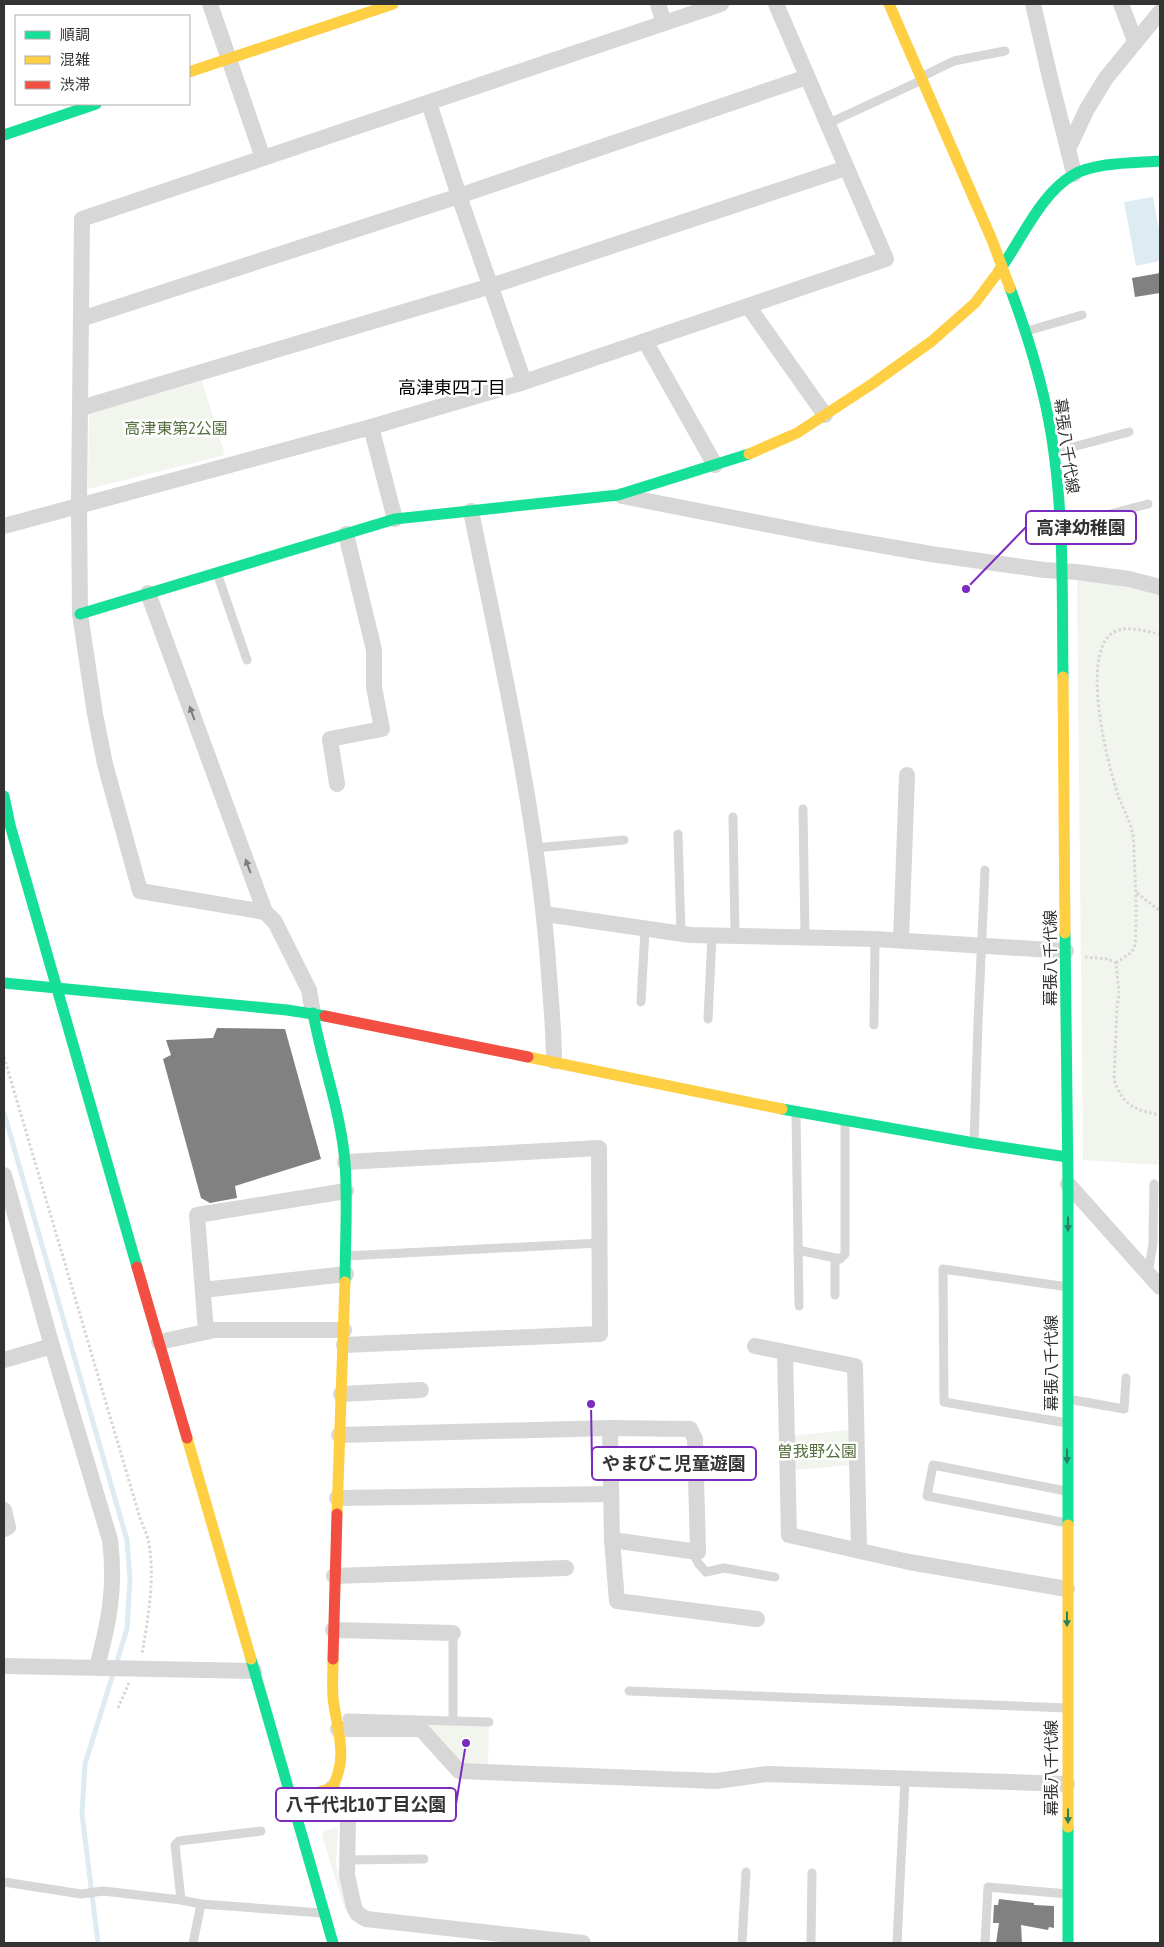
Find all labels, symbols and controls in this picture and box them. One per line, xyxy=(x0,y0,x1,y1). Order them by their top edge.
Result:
legend xyxy=(15,15,190,105)
text: 順調 xyxy=(60,26,90,43)
text: 混雑 xyxy=(60,51,90,68)
text: 渋滞 xyxy=(60,76,90,93)
district label: 高津東四丁目 xyxy=(398,377,506,398)
street label: 幕張八千代線 xyxy=(1051,397,1083,495)
park label: 高津東第2公園 xyxy=(124,419,228,437)
callout: 高津幼稚園 xyxy=(1026,511,1136,544)
text: 高津幼稚園 xyxy=(1036,517,1126,538)
one-way arrow xyxy=(188,706,195,721)
one-way arrow xyxy=(244,858,252,873)
street label: 幕張八千代線 xyxy=(1041,910,1059,1006)
one-way arrow xyxy=(1064,1216,1072,1232)
street label: 幕張八千代線 xyxy=(1042,1315,1060,1411)
park label: 曽我野公園 xyxy=(777,1442,857,1460)
callout: やまびこ児童遊園 xyxy=(592,1447,756,1480)
one-way arrow xyxy=(1063,1448,1071,1464)
text: やまびこ児童遊園 xyxy=(602,1453,746,1474)
one-way arrow xyxy=(1063,1611,1071,1627)
street label: 幕張八千代線 xyxy=(1042,1720,1060,1816)
callout: 八千代北10丁目公園 xyxy=(276,1788,456,1821)
text: 八千代北10丁目公園 xyxy=(286,1794,446,1815)
one-way arrow xyxy=(1064,1808,1072,1824)

